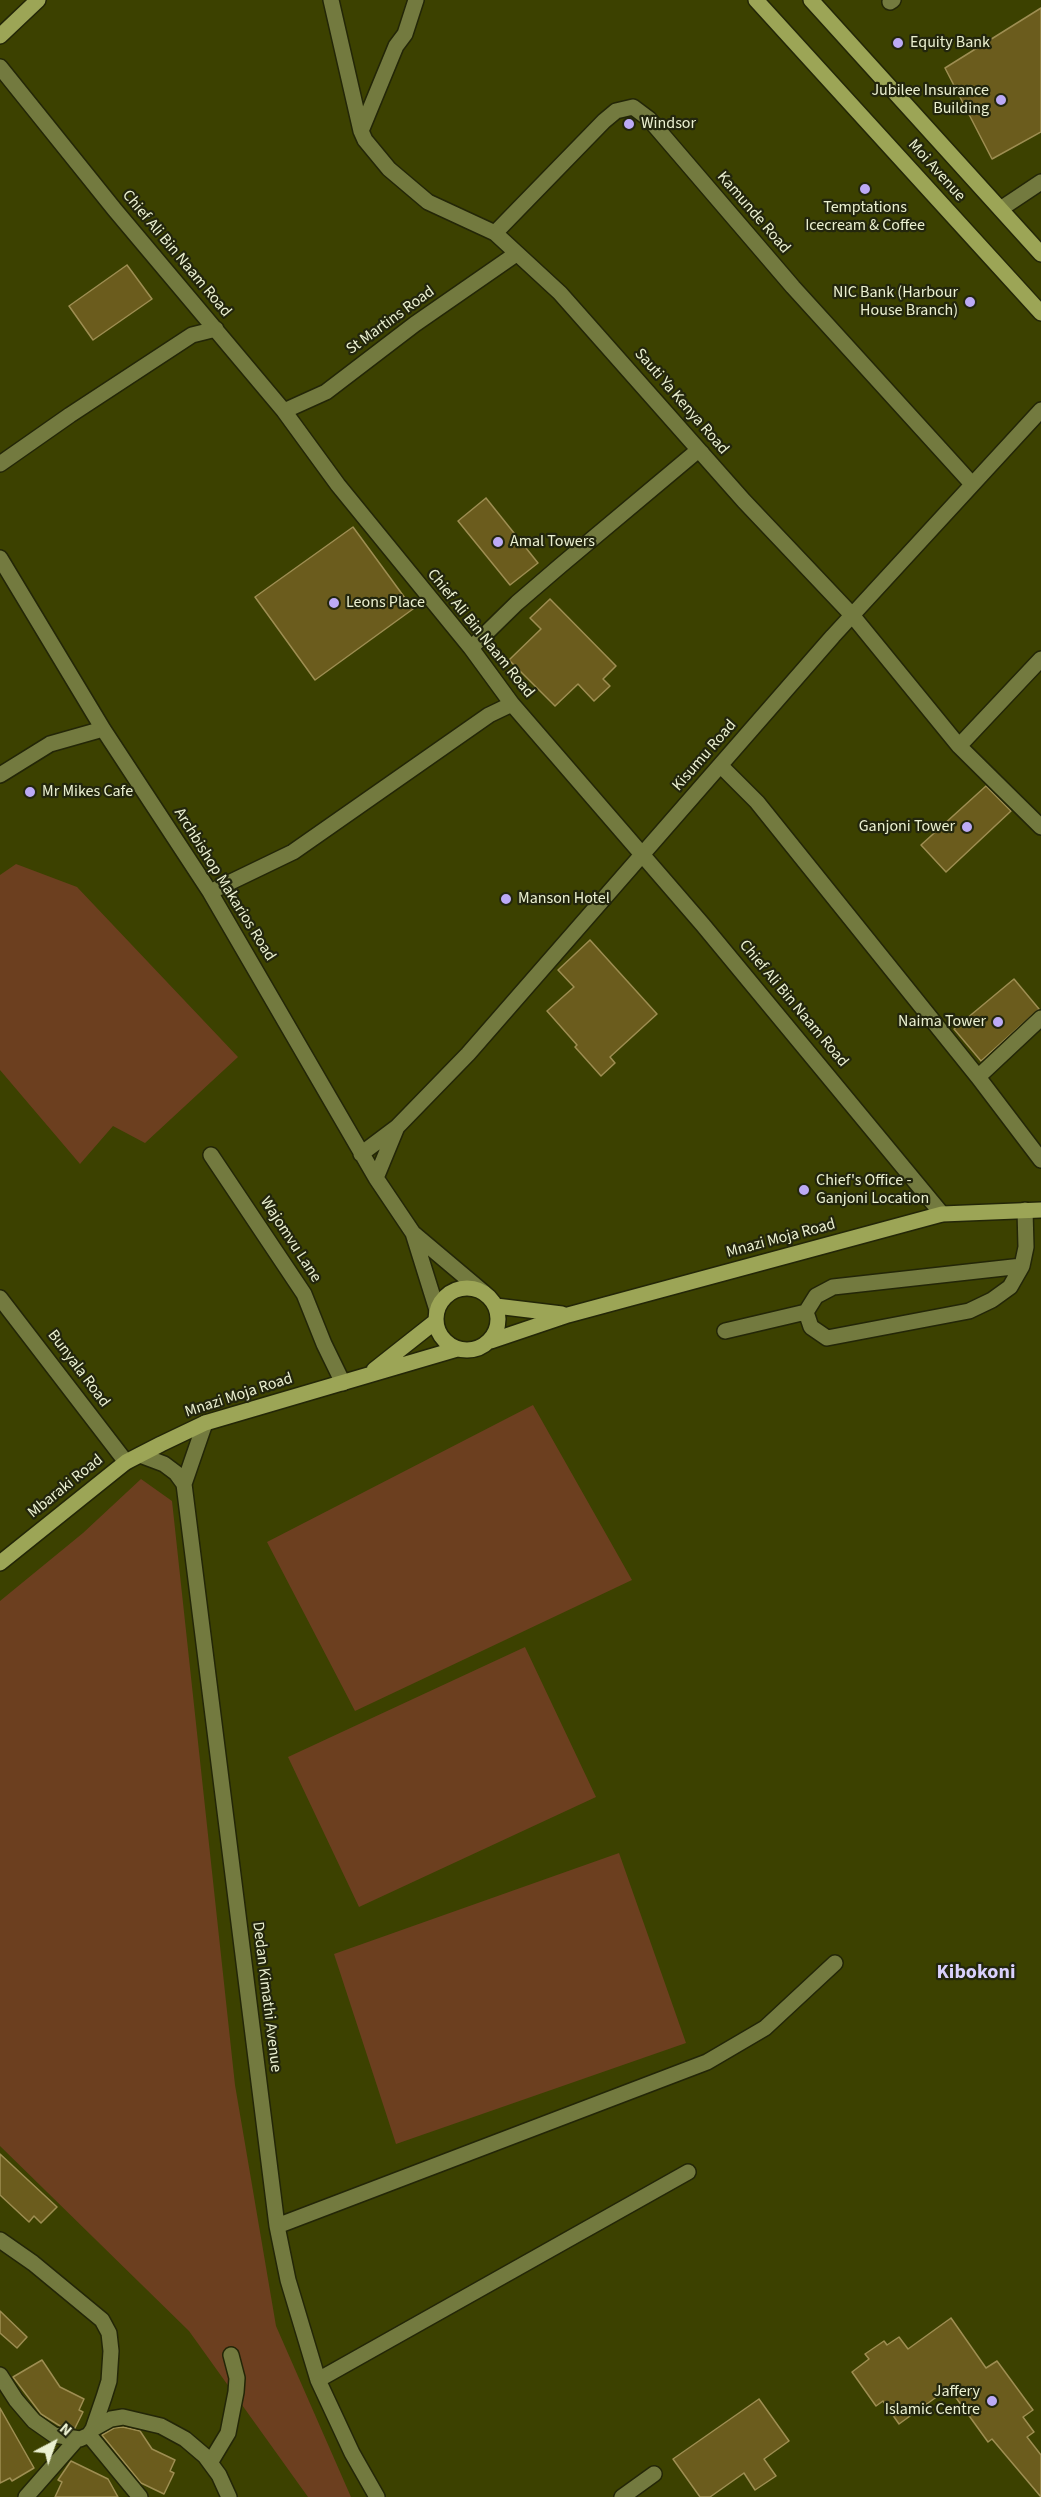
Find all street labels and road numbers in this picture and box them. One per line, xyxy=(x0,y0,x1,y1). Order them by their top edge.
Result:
street label: Moi Avenue xyxy=(903,136,969,206)
street label: Kamunde Road xyxy=(712,168,794,258)
street label: Chief Ali Bin Naam Road xyxy=(117,187,235,321)
street label: St Martins Road xyxy=(343,283,439,359)
street label: Sauti Ya Kenya Road xyxy=(630,345,732,459)
street label: Chief Ali Bin Naam Road xyxy=(422,566,538,702)
street label: Kisumu Road xyxy=(669,716,741,796)
street label: Archbishop Makarios Road xyxy=(169,805,279,965)
street label: Chief Ali Bin Naam Road xyxy=(734,937,852,1071)
street label: Wajomvu Lane xyxy=(255,1194,325,1286)
street label: Mnazi Moja Road xyxy=(724,1215,838,1263)
street label: Bunyala Road xyxy=(43,1327,113,1411)
street label: Mnazi Moja Road xyxy=(183,1370,295,1422)
street label: Mbaraki Road xyxy=(25,1451,107,1523)
street label: Dedan Kimathi Avenue xyxy=(247,1921,285,2073)

